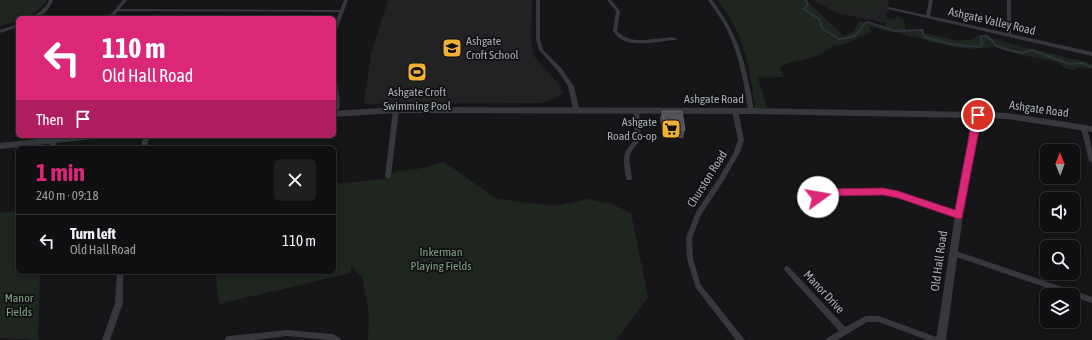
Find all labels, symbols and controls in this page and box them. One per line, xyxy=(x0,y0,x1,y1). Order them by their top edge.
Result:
street label: Ashgate Valley Road xyxy=(947,4,1037,38)
icon: left xyxy=(36,32,88,84)
text: 110 m xyxy=(102,32,165,64)
place label: Ashgate Croft School xyxy=(466,34,520,62)
school or university icon: Ashgate Croft School xyxy=(441,37,463,59)
sports icon: Ashgate Croft Swimming Pool xyxy=(406,61,428,83)
text: Old Hall Road xyxy=(102,65,193,86)
place label: Ashgate Croft Swimming Pool xyxy=(383,85,452,113)
street label: Ashgate Road xyxy=(684,92,744,106)
pin xyxy=(961,98,995,132)
street label: Ashgate Road xyxy=(1008,98,1070,120)
icon: arrive xyxy=(967,104,989,126)
icon: arrive xyxy=(72,108,94,130)
text: Then xyxy=(36,111,64,128)
place label: Ashgate Road Co-op xyxy=(607,115,657,143)
supermarket icon: Ashgate Road Co-op xyxy=(660,118,682,140)
north arrow xyxy=(1040,144,1080,184)
map controls xyxy=(1040,144,1080,328)
street label: Churston Road xyxy=(684,148,730,210)
text: 1 min xyxy=(36,159,85,186)
button: close xyxy=(274,159,316,201)
position arrow xyxy=(797,176,839,218)
text: 240 m · 09:18 xyxy=(36,188,99,203)
button: sound xyxy=(1040,192,1080,232)
text: Turn left xyxy=(70,225,116,242)
icon: left xyxy=(36,230,58,252)
street label: Old Hall Road xyxy=(928,230,950,292)
text: 110 m xyxy=(282,232,316,249)
button: search xyxy=(1040,240,1080,280)
text: Old Hall Road xyxy=(70,242,136,257)
park label: Inkerman Playing Fields xyxy=(411,245,472,273)
street label: Manor Drive xyxy=(801,268,847,316)
button: layers xyxy=(1040,288,1080,328)
park label: Manor Fields xyxy=(5,291,34,319)

